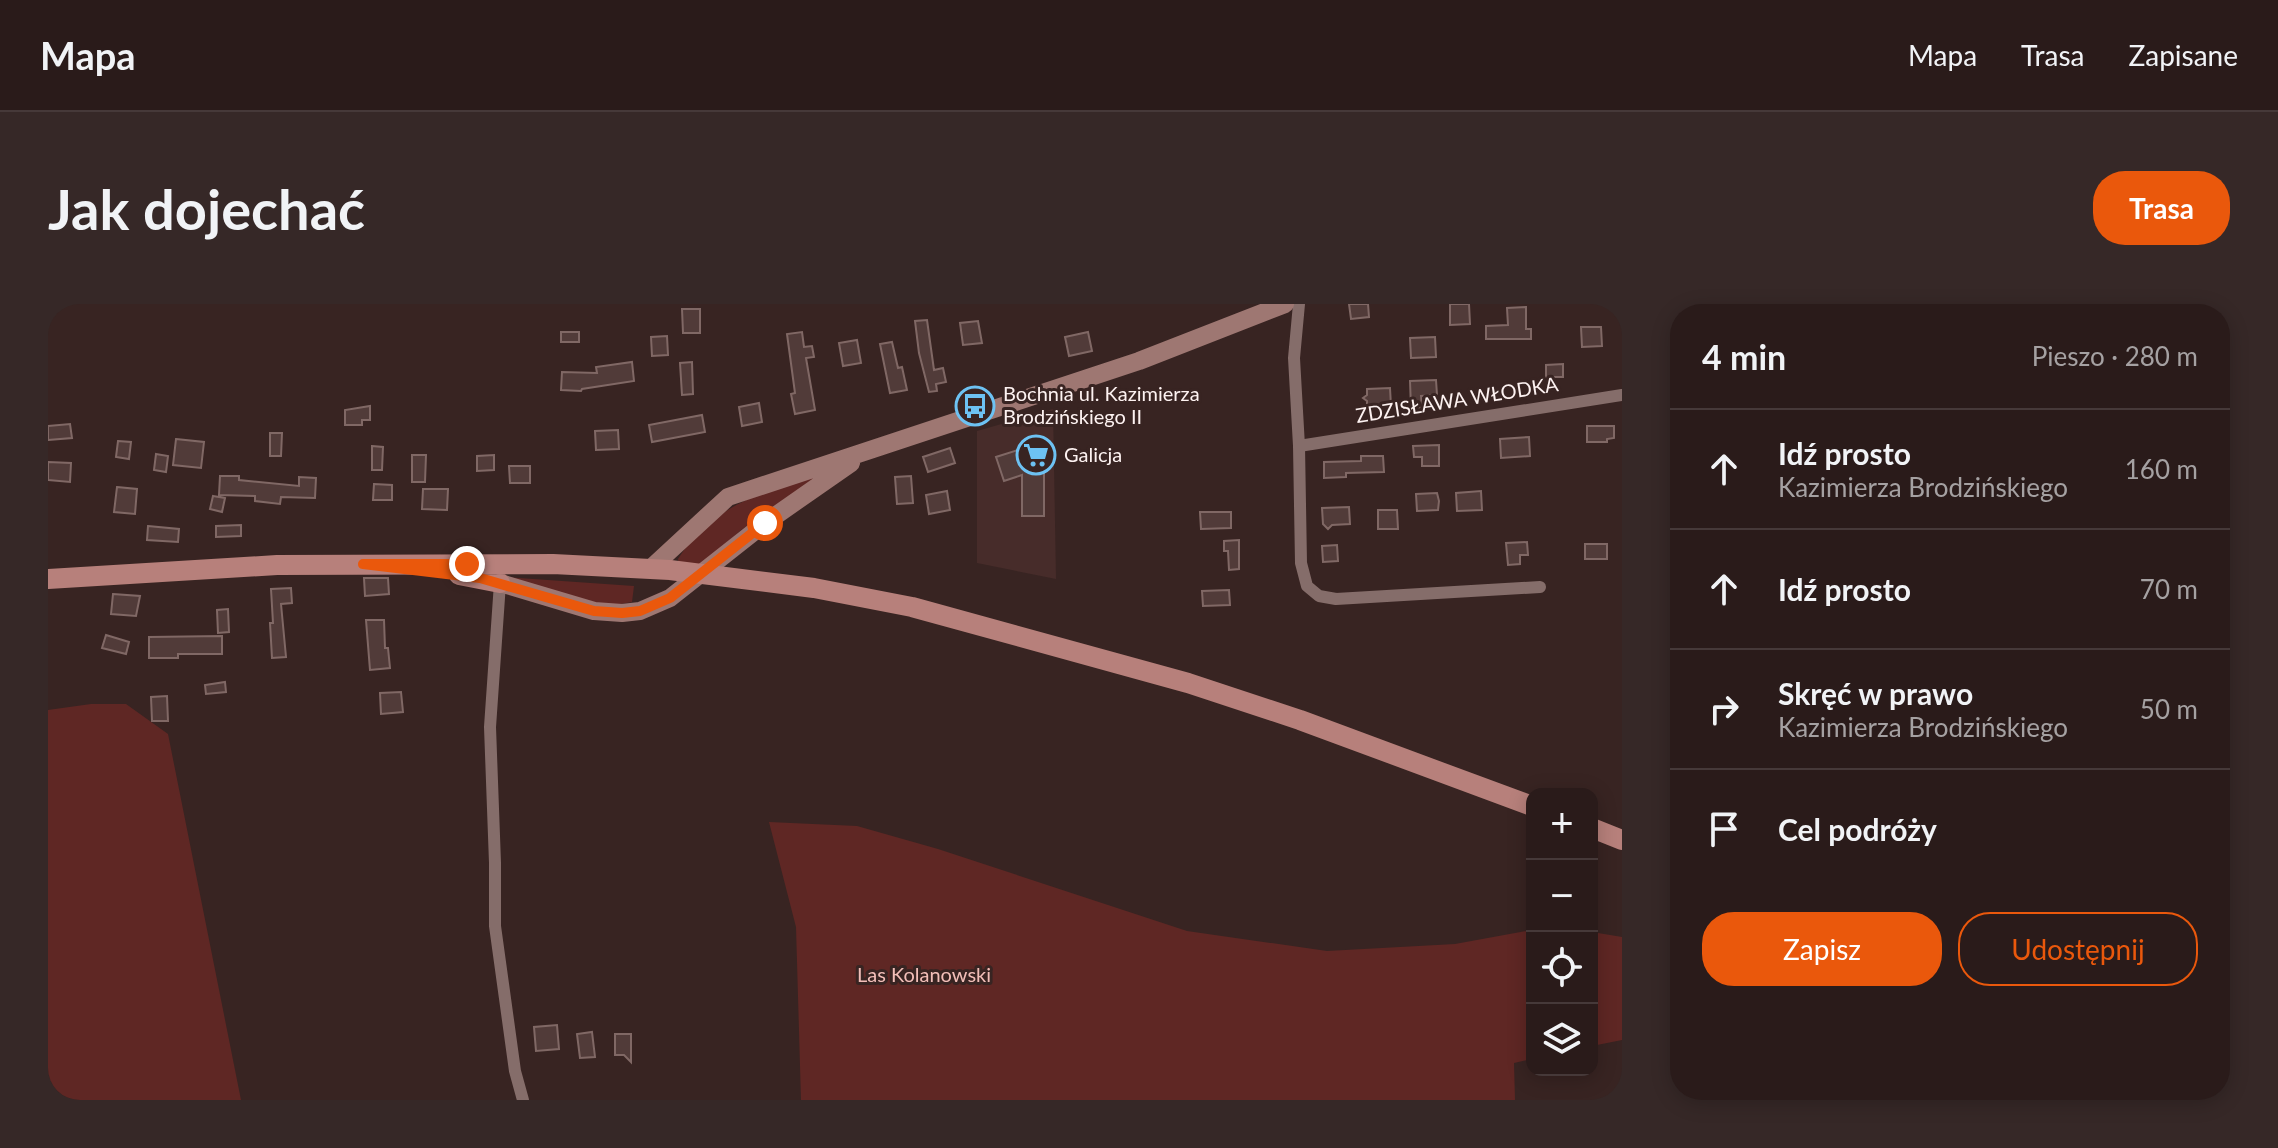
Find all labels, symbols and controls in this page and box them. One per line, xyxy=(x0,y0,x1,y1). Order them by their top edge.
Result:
text: Mapa xyxy=(40,32,136,78)
text: Mapa xyxy=(1908,38,1977,72)
text: Trasa xyxy=(2021,38,2084,72)
text: Zapisane xyxy=(2128,38,2238,72)
button: Trasa xyxy=(2093,171,2230,245)
text: Jak dojechać xyxy=(48,175,365,242)
text: 4 min xyxy=(1702,336,1786,377)
text: Pieszo · 280 m xyxy=(2032,340,2198,372)
street label: ZDZISŁAWA WŁODKA xyxy=(1354,371,1560,427)
place label: Bochnia ul. Kazimierza Brodzińskiego II xyxy=(1003,381,1200,428)
bus stop icon: Bochnia ul. Kazimierza Brodzińskiego II xyxy=(954,385,996,427)
supermarket icon: Galicja xyxy=(1015,434,1057,476)
text: Idź prosto xyxy=(1778,435,1911,471)
place label: Galicja xyxy=(1064,442,1122,466)
icon: ahead xyxy=(1702,447,1746,491)
text: 160 m xyxy=(2125,453,2198,485)
text: Kazimierza Brodzińskiego xyxy=(1778,471,2068,503)
route start xyxy=(747,505,783,541)
route end xyxy=(449,546,485,582)
icon: ahead xyxy=(1702,567,1746,611)
text: Idź prosto xyxy=(1778,571,1911,607)
text: 70 m xyxy=(2140,573,2198,605)
text: Skręć w prawo xyxy=(1778,675,1973,711)
icon: right xyxy=(1702,687,1746,731)
text: 50 m xyxy=(2140,693,2198,725)
text: Kazimierza Brodzińskiego xyxy=(1778,711,2068,743)
map controls xyxy=(1526,788,1598,1076)
button: + xyxy=(1526,788,1598,860)
icon: arrive xyxy=(1702,807,1746,851)
text: Cel podróży xyxy=(1778,811,1937,847)
button: − xyxy=(1526,860,1598,932)
button: Zapisz xyxy=(1702,912,1942,986)
button: Udostępnij xyxy=(1958,912,2198,986)
button: locate xyxy=(1526,932,1598,1004)
park label: Las Kolanowski xyxy=(857,962,991,986)
button: layers xyxy=(1526,1004,1598,1076)

